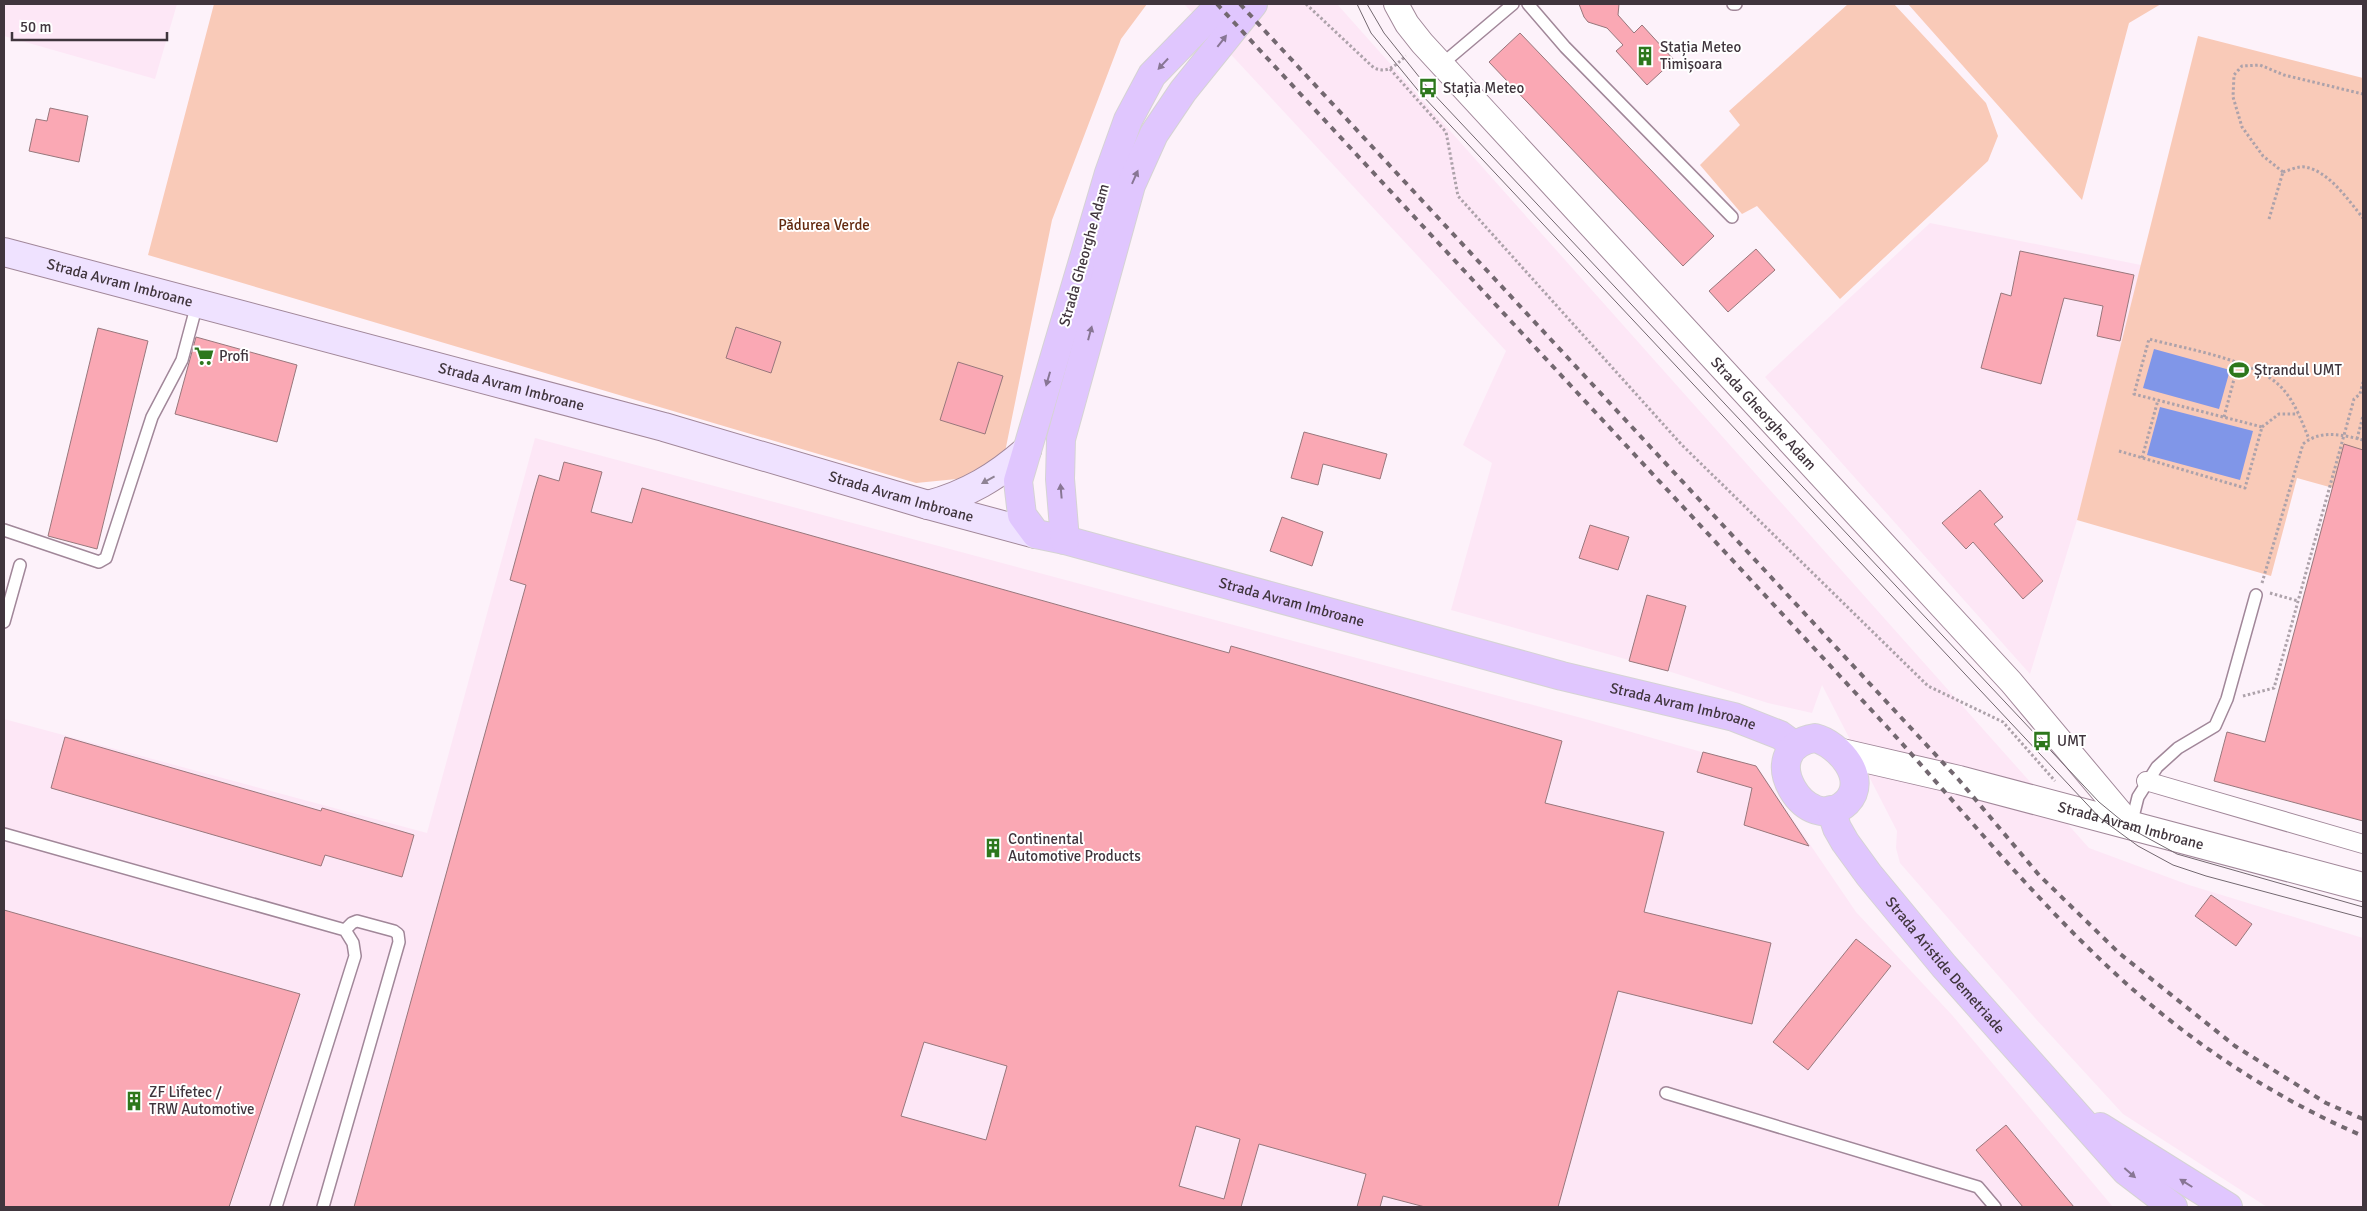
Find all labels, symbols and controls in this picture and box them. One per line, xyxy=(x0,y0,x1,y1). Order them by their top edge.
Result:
scale bar xyxy=(12,10,168,42)
text: 50 m xyxy=(20,18,51,36)
one-way arrow xyxy=(1216,34,1227,47)
place label: Stația Meteo Timișoara xyxy=(1660,38,1742,73)
building icon: Stația Meteo Timișoara xyxy=(1634,45,1656,67)
one-way arrow xyxy=(1157,58,1169,70)
bus stop icon: Stația Meteo xyxy=(1417,77,1439,99)
place label: Stația Meteo xyxy=(1443,79,1525,98)
one-way arrow xyxy=(1131,170,1139,184)
street label: Strada Gheorghe Adam xyxy=(1055,182,1113,328)
park label: Pădurea Verde xyxy=(778,216,870,234)
street label: Strada Avram Imbroane xyxy=(45,255,195,311)
one-way arrow xyxy=(1087,325,1095,340)
supermarket icon: Profi xyxy=(193,345,215,367)
place label: Profi xyxy=(219,347,249,365)
street label: Strada Gheorghe Adam xyxy=(1707,353,1820,474)
street label: Strada Avram Imbroane xyxy=(437,359,586,415)
sports icon: Ștrandul UMT xyxy=(2228,359,2250,381)
place label: Ștrandul UMT xyxy=(2254,361,2343,379)
one-way arrow xyxy=(1043,372,1051,387)
street label: Strada Avram Imbroane xyxy=(826,467,976,526)
one-way arrow xyxy=(981,475,995,484)
one-way arrow xyxy=(1056,483,1064,499)
street label: Strada Avram Imbroane xyxy=(1217,574,1367,631)
street label: Strada Avram Imbroane xyxy=(1608,679,1759,734)
bus stop icon: UMT xyxy=(2031,730,2053,752)
place label: UMT xyxy=(2057,732,2087,750)
street label: Strada Avram Imbroane xyxy=(2056,798,2206,853)
place label: Continental Automotive Products xyxy=(1008,830,1141,865)
building icon: Continental Automotive Products xyxy=(982,837,1004,859)
street label: Strada Aristide Demetriade xyxy=(1882,893,2009,1037)
place label: ZF Lifetec / TRW Automotive xyxy=(149,1083,254,1118)
building icon: ZF Lifetec / TRW Automotive xyxy=(123,1090,145,1112)
one-way arrow xyxy=(2123,1167,2135,1179)
one-way arrow xyxy=(2180,1178,2193,1187)

